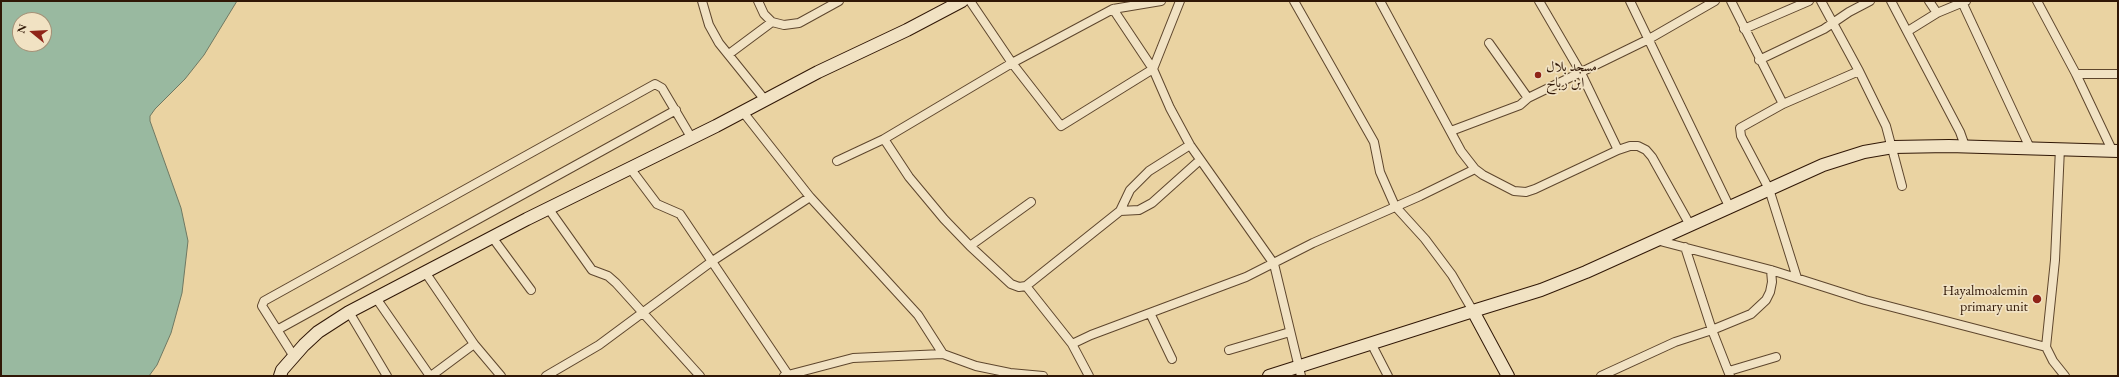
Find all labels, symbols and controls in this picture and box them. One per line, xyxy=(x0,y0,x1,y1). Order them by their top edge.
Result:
north arrow xyxy=(12,12,52,52)
text: N xyxy=(14,22,30,35)
place label: مسجد بلال ابن رباح xyxy=(1546,59,1597,92)
marker: مسجد بلال ابن رباح xyxy=(1533,70,1543,80)
place label: Hayalmoalemin primary unit xyxy=(1943,283,2028,316)
marker: Hayalmoalemin primary unit xyxy=(2031,293,2043,305)

